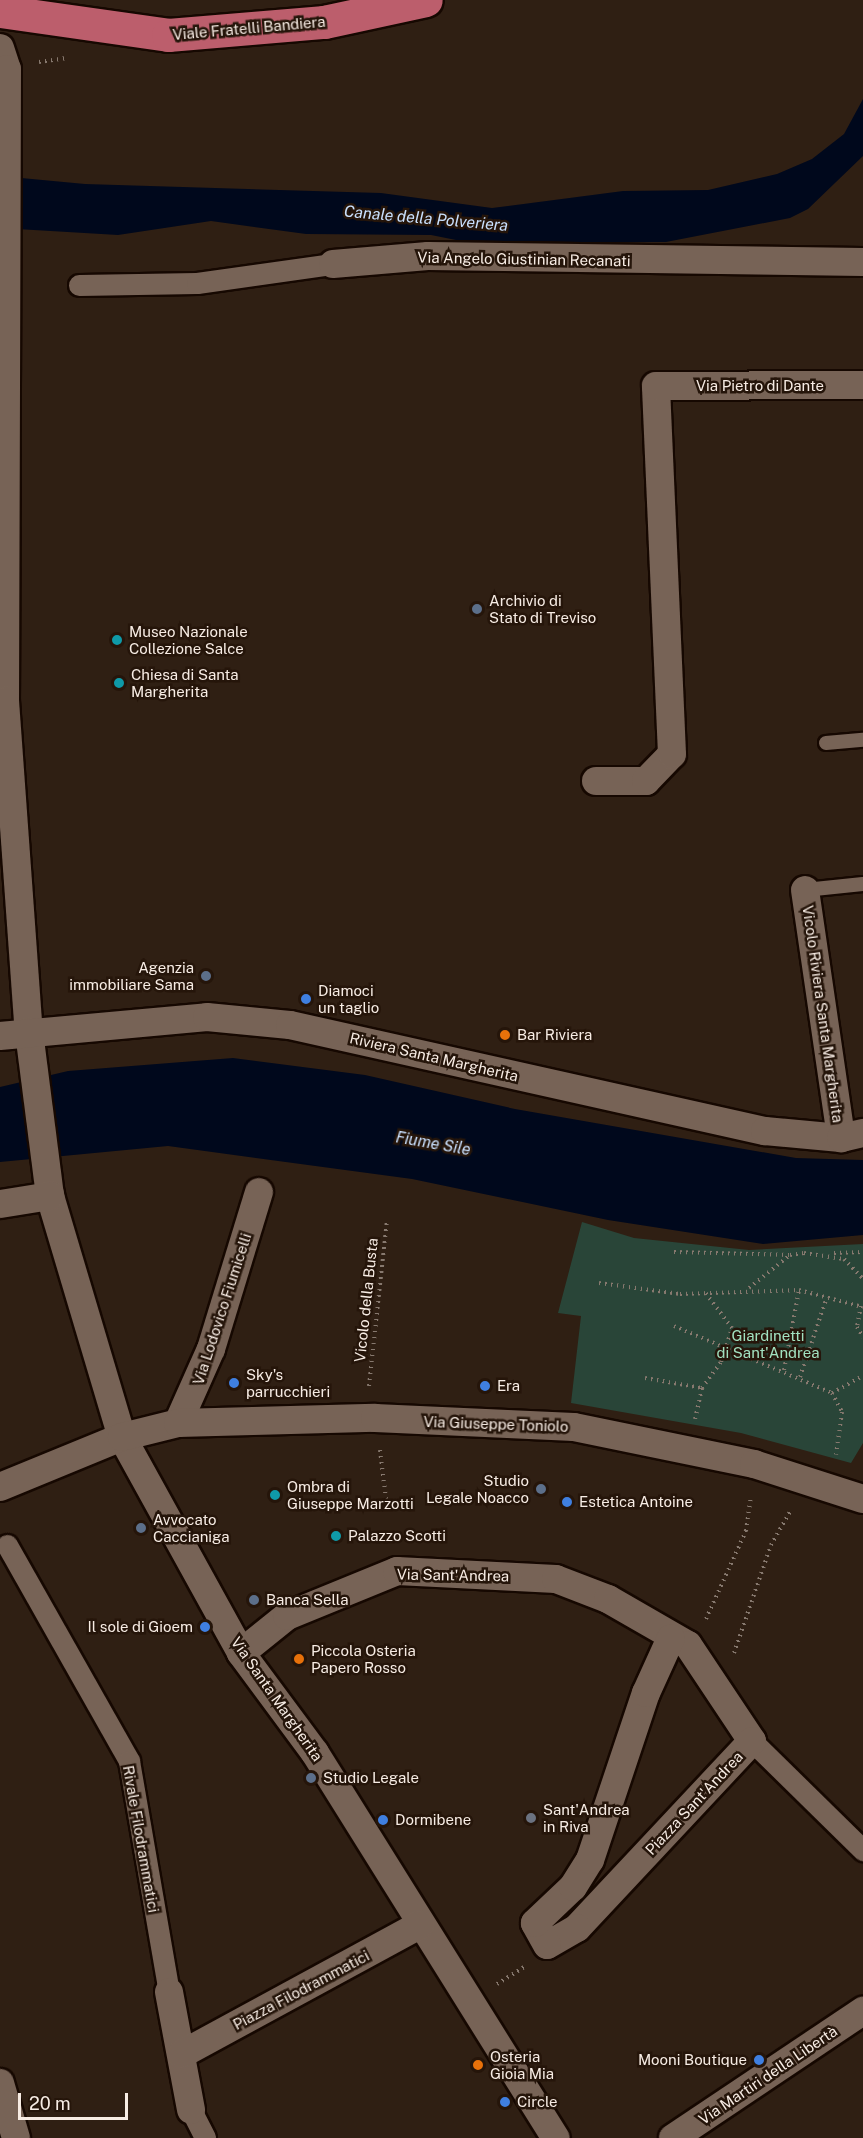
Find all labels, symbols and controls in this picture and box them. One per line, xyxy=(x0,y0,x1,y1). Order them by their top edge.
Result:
street label: Viale Fratelli Bandiera xyxy=(172,12,326,44)
water label: Canale della Polveriera xyxy=(343,202,509,236)
street label: Via Angelo Giustinian Recanati xyxy=(417,248,631,270)
street label: Via Pietro di Dante xyxy=(696,377,824,395)
place label: Archivio di Stato di Treviso xyxy=(489,591,597,626)
marker: Archivio di Stato di Treviso xyxy=(470,602,484,616)
place label: Museo Nazionale Collezione Salce xyxy=(129,622,248,657)
marker: Museo Nazionale Collezione Salce xyxy=(110,633,124,647)
place label: Chiesa di Santa Margherita xyxy=(131,665,239,700)
marker: Chiesa di Santa Margherita xyxy=(112,676,126,690)
street label: Vicolo Riviera Santa Margherita xyxy=(799,904,847,1124)
place label: Agenzia immobiliare Sama xyxy=(69,958,194,993)
marker: Agenzia immobiliare Sama xyxy=(199,969,213,983)
place label: Diamoci un taglio xyxy=(318,981,379,1016)
marker: Diamoci un taglio xyxy=(299,992,313,1006)
place label: Bar Riviera xyxy=(517,1026,592,1044)
marker: Bar Riviera xyxy=(498,1028,512,1042)
street label: Riviera Santa Margherita xyxy=(348,1029,520,1085)
water label: Fiume Sile xyxy=(394,1128,472,1160)
street label: Via Lodovico Fiumicelli xyxy=(189,1231,255,1387)
street label: Vicolo della Busta xyxy=(351,1237,381,1363)
park label: Giardinetti di Sant'Andrea xyxy=(716,1326,820,1361)
place label: Sky's parrucchieri xyxy=(246,1365,330,1400)
marker: Sky's parrucchieri xyxy=(227,1376,241,1390)
place label: Era xyxy=(497,1377,520,1395)
marker: Era xyxy=(478,1379,492,1393)
street label: Via Giuseppe Toniolo xyxy=(423,1412,569,1436)
place label: Studio Legale Noacco xyxy=(426,1471,529,1506)
place label: Ombra di Giuseppe Marzotti xyxy=(287,1477,414,1512)
marker: Studio Legale Noacco xyxy=(534,1482,548,1496)
marker: Ombra di Giuseppe Marzotti xyxy=(268,1488,282,1502)
place label: Estetica Antoine xyxy=(579,1493,693,1511)
marker: Estetica Antoine xyxy=(560,1495,574,1509)
place label: Avvocato Caccianiga xyxy=(153,1510,229,1545)
marker: Avvocato Caccianiga xyxy=(134,1521,148,1535)
place label: Palazzo Scotti xyxy=(348,1527,446,1545)
marker: Palazzo Scotti xyxy=(329,1529,343,1543)
street label: Via Sant'Andrea xyxy=(397,1565,509,1585)
place label: Banca Sella xyxy=(266,1591,349,1609)
marker: Banca Sella xyxy=(247,1593,261,1607)
place label: Il sole di Gioem xyxy=(87,1618,193,1636)
marker: Il sole di Gioem xyxy=(198,1620,212,1634)
street label: Via Santa Margherita xyxy=(227,1633,327,1765)
place label: Piccola Osteria Papero Rosso xyxy=(311,1641,416,1676)
marker: Piccola Osteria Papero Rosso xyxy=(292,1652,306,1666)
street label: Piazza Sant'Andrea xyxy=(641,1748,747,1858)
street label: Rivale Filodrammatici xyxy=(119,1764,163,1914)
place label: Studio Legale xyxy=(323,1769,419,1787)
marker: Studio Legale xyxy=(304,1771,318,1785)
place label: Sant'Andrea in Riva xyxy=(543,1800,630,1835)
place label: Dormibene xyxy=(395,1811,471,1829)
marker: Sant'Andrea in Riva xyxy=(524,1811,538,1825)
marker: Dormibene xyxy=(376,1813,390,1827)
street label: Piazza Filodrammatici xyxy=(230,1946,372,2034)
street label: Via Martiri della Libertà xyxy=(695,2022,841,2128)
place label: Osteria Gioia Mia xyxy=(490,2047,554,2082)
place label: Mooni Boutique xyxy=(638,2051,747,2069)
marker: Mooni Boutique xyxy=(752,2053,766,2067)
marker: Osteria Gioia Mia xyxy=(471,2058,485,2072)
scale bar xyxy=(21,2081,130,2119)
text: 20 m xyxy=(29,2093,71,2114)
place label: Circle xyxy=(517,2093,558,2111)
marker: Circle xyxy=(498,2095,512,2109)

